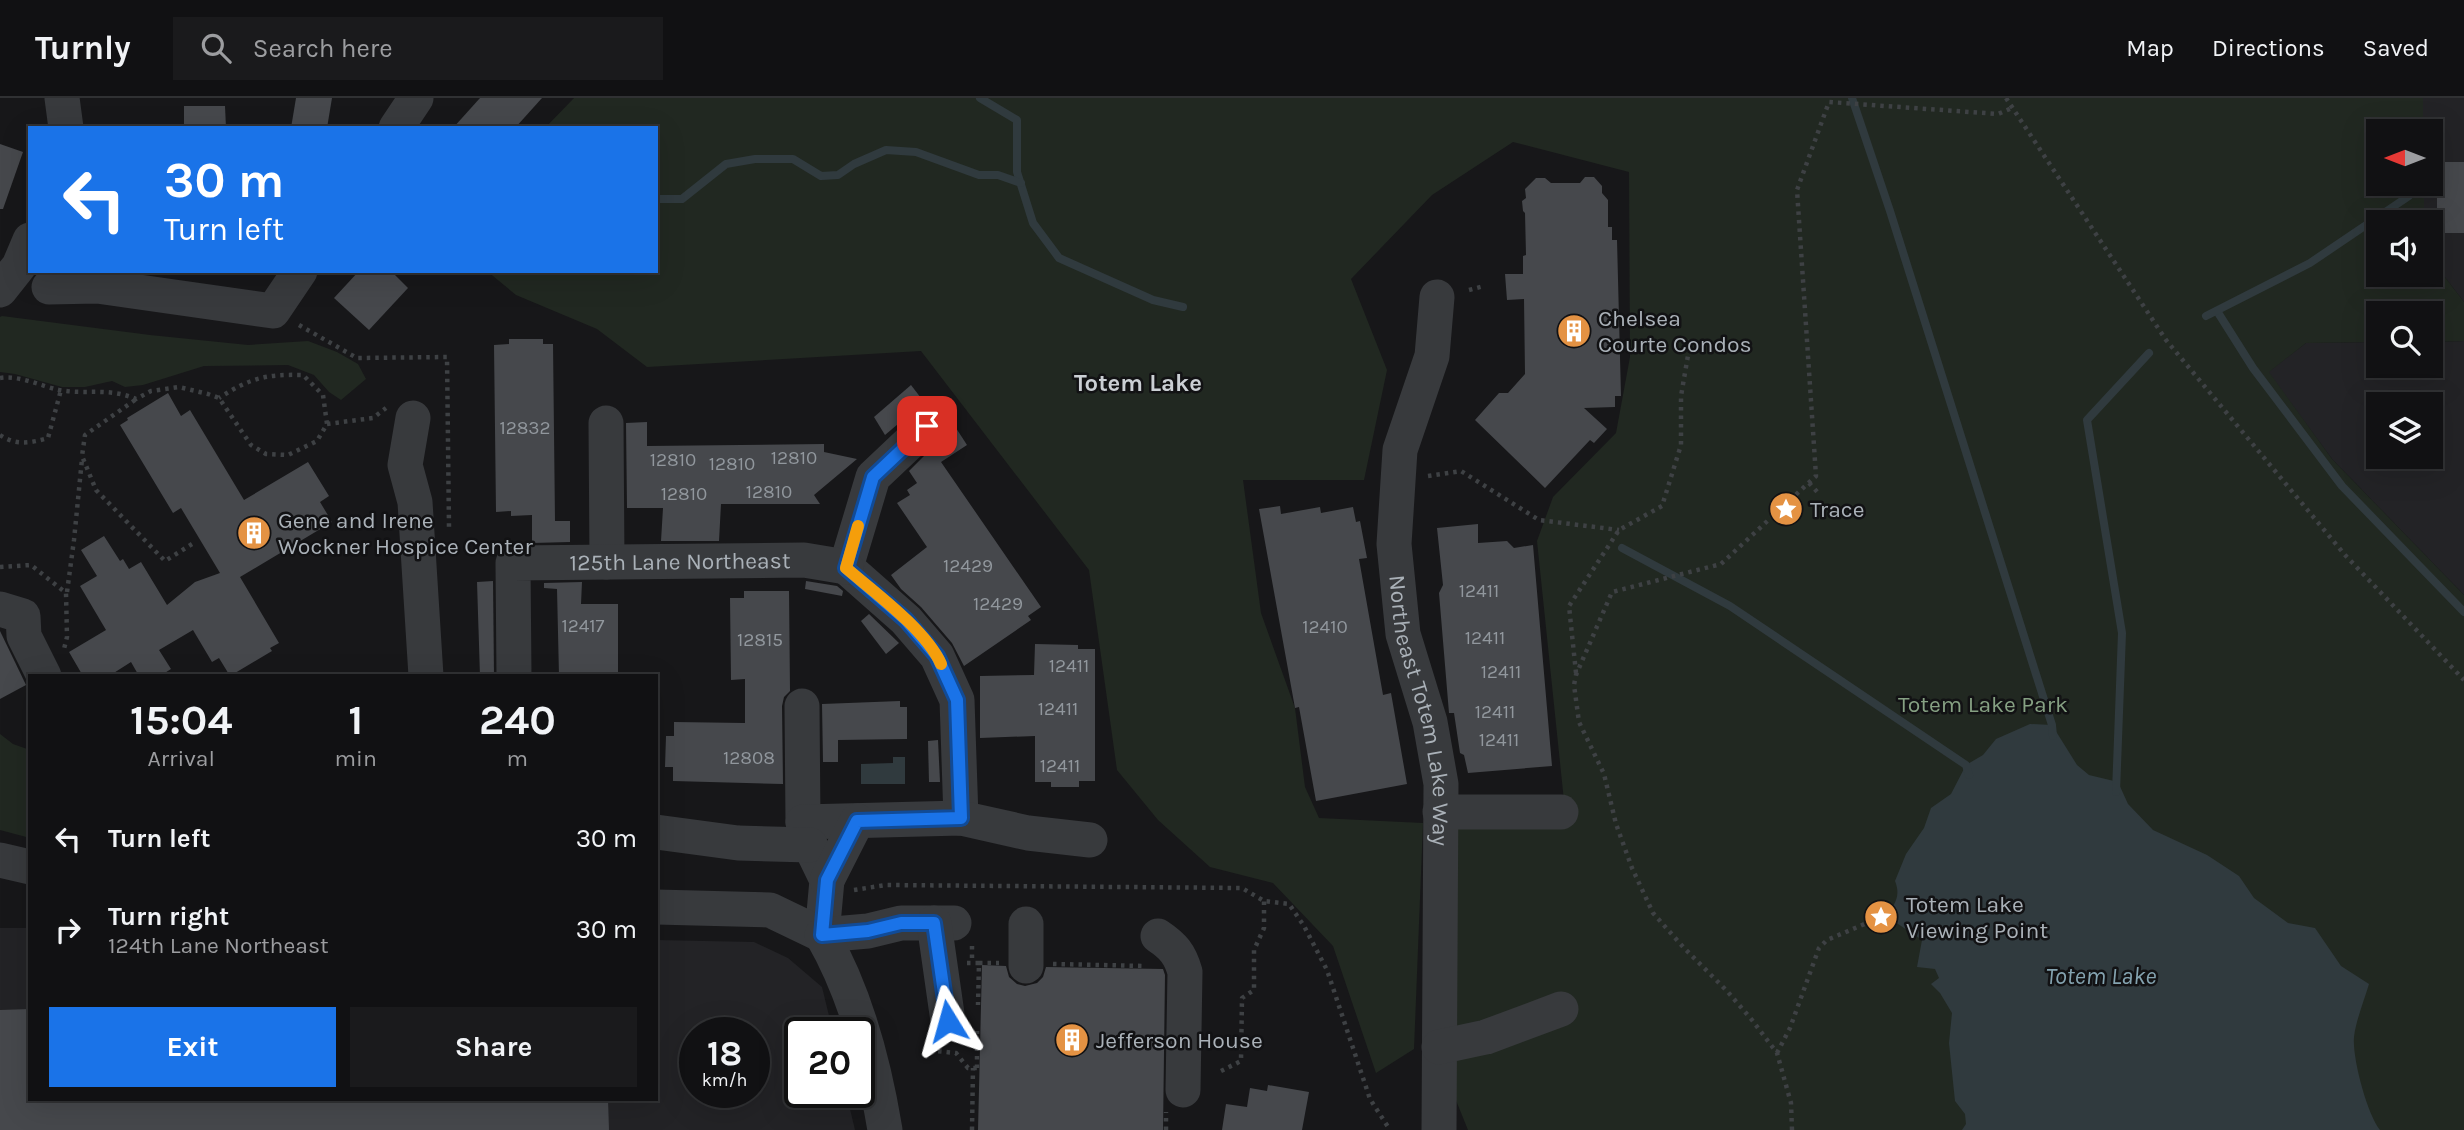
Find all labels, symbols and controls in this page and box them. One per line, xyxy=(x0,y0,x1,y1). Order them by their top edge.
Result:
search box xyxy=(173,17,663,80)
text: Turnly xyxy=(35,29,131,67)
icon: search xyxy=(197,29,235,67)
text: Search here xyxy=(253,33,393,64)
text: Map xyxy=(2126,34,2174,62)
text: Directions xyxy=(2212,34,2325,62)
text: Saved xyxy=(2363,34,2429,62)
north arrow xyxy=(2366,119,2443,196)
map controls xyxy=(2366,119,2443,469)
text: 30 m xyxy=(164,152,284,209)
icon: left xyxy=(49,154,140,245)
button: sound xyxy=(2366,210,2443,287)
text: Turn left xyxy=(164,211,284,248)
button: search xyxy=(2366,301,2443,378)
place label: Chelsea Courte Condos xyxy=(1598,305,1752,358)
building icon: Chelsea Courte Condos xyxy=(1555,312,1593,350)
district label: Totem Lake xyxy=(1074,369,1202,397)
button: layers xyxy=(2366,392,2443,469)
pin xyxy=(897,396,957,456)
icon: arrive xyxy=(908,407,946,445)
house number: 12832 xyxy=(499,417,551,439)
house number: 12810 xyxy=(771,447,817,469)
house number: 12810 xyxy=(650,449,696,471)
house number: 12810 xyxy=(709,453,755,475)
house number: 12810 xyxy=(746,481,792,503)
house number: 12810 xyxy=(661,483,707,505)
place icon: Trace xyxy=(1767,490,1805,528)
place label: Trace xyxy=(1810,496,1865,523)
place label: Gene and Irene Wockner Hospice Center xyxy=(278,507,533,560)
building icon: Gene and Irene Wockner Hospice Center xyxy=(235,514,273,552)
street label: 125th Lane Northeast xyxy=(569,547,791,576)
house number: 12429 xyxy=(943,555,993,577)
street label: Northeast Totem Lake Way xyxy=(1383,574,1454,846)
house number: 12411 xyxy=(1459,580,1499,602)
house number: 12429 xyxy=(973,593,1023,615)
house number: 12417 xyxy=(561,615,605,637)
house number: 12410 xyxy=(1302,616,1348,638)
house number: 12411 xyxy=(1465,627,1505,649)
house number: 12815 xyxy=(737,629,783,651)
house number: 12411 xyxy=(1049,655,1089,677)
house number: 12411 xyxy=(1481,661,1521,683)
park label: Totem Lake Park xyxy=(1898,691,2068,718)
text: 15:04 xyxy=(130,695,232,745)
text: 1 xyxy=(348,695,363,745)
text: 240 xyxy=(479,695,556,745)
house number: 12411 xyxy=(1038,698,1078,720)
house number: 12411 xyxy=(1475,701,1515,723)
house number: 12411 xyxy=(1479,729,1519,751)
text: Arrival xyxy=(148,745,215,772)
text: min xyxy=(335,745,377,772)
text: m xyxy=(507,745,528,772)
house number: 12808 xyxy=(723,747,775,769)
house number: 12411 xyxy=(1040,755,1080,777)
icon: left xyxy=(49,820,87,858)
text: Turn left xyxy=(108,823,210,854)
text: 30 m xyxy=(576,823,637,854)
place label: Totem Lake Viewing Point xyxy=(1906,891,2048,944)
place icon: Totem Lake Viewing Point xyxy=(1862,898,1900,936)
text: Turn right xyxy=(108,901,229,932)
icon: right xyxy=(49,911,87,949)
text: 30 m xyxy=(576,914,637,945)
text: 124th Lane Northeast xyxy=(108,932,329,959)
water label: Totem Lake xyxy=(2046,962,2156,990)
position arrow xyxy=(911,984,985,1058)
button: Exit xyxy=(49,1007,336,1087)
button: Share xyxy=(350,1007,637,1087)
speed limit sign: 20 xyxy=(784,1017,875,1108)
building icon: Jefferson House xyxy=(1053,1021,1091,1059)
place label: Jefferson House xyxy=(1096,1027,1263,1054)
text: 18 xyxy=(707,1033,742,1074)
text: km/h xyxy=(702,1069,747,1091)

